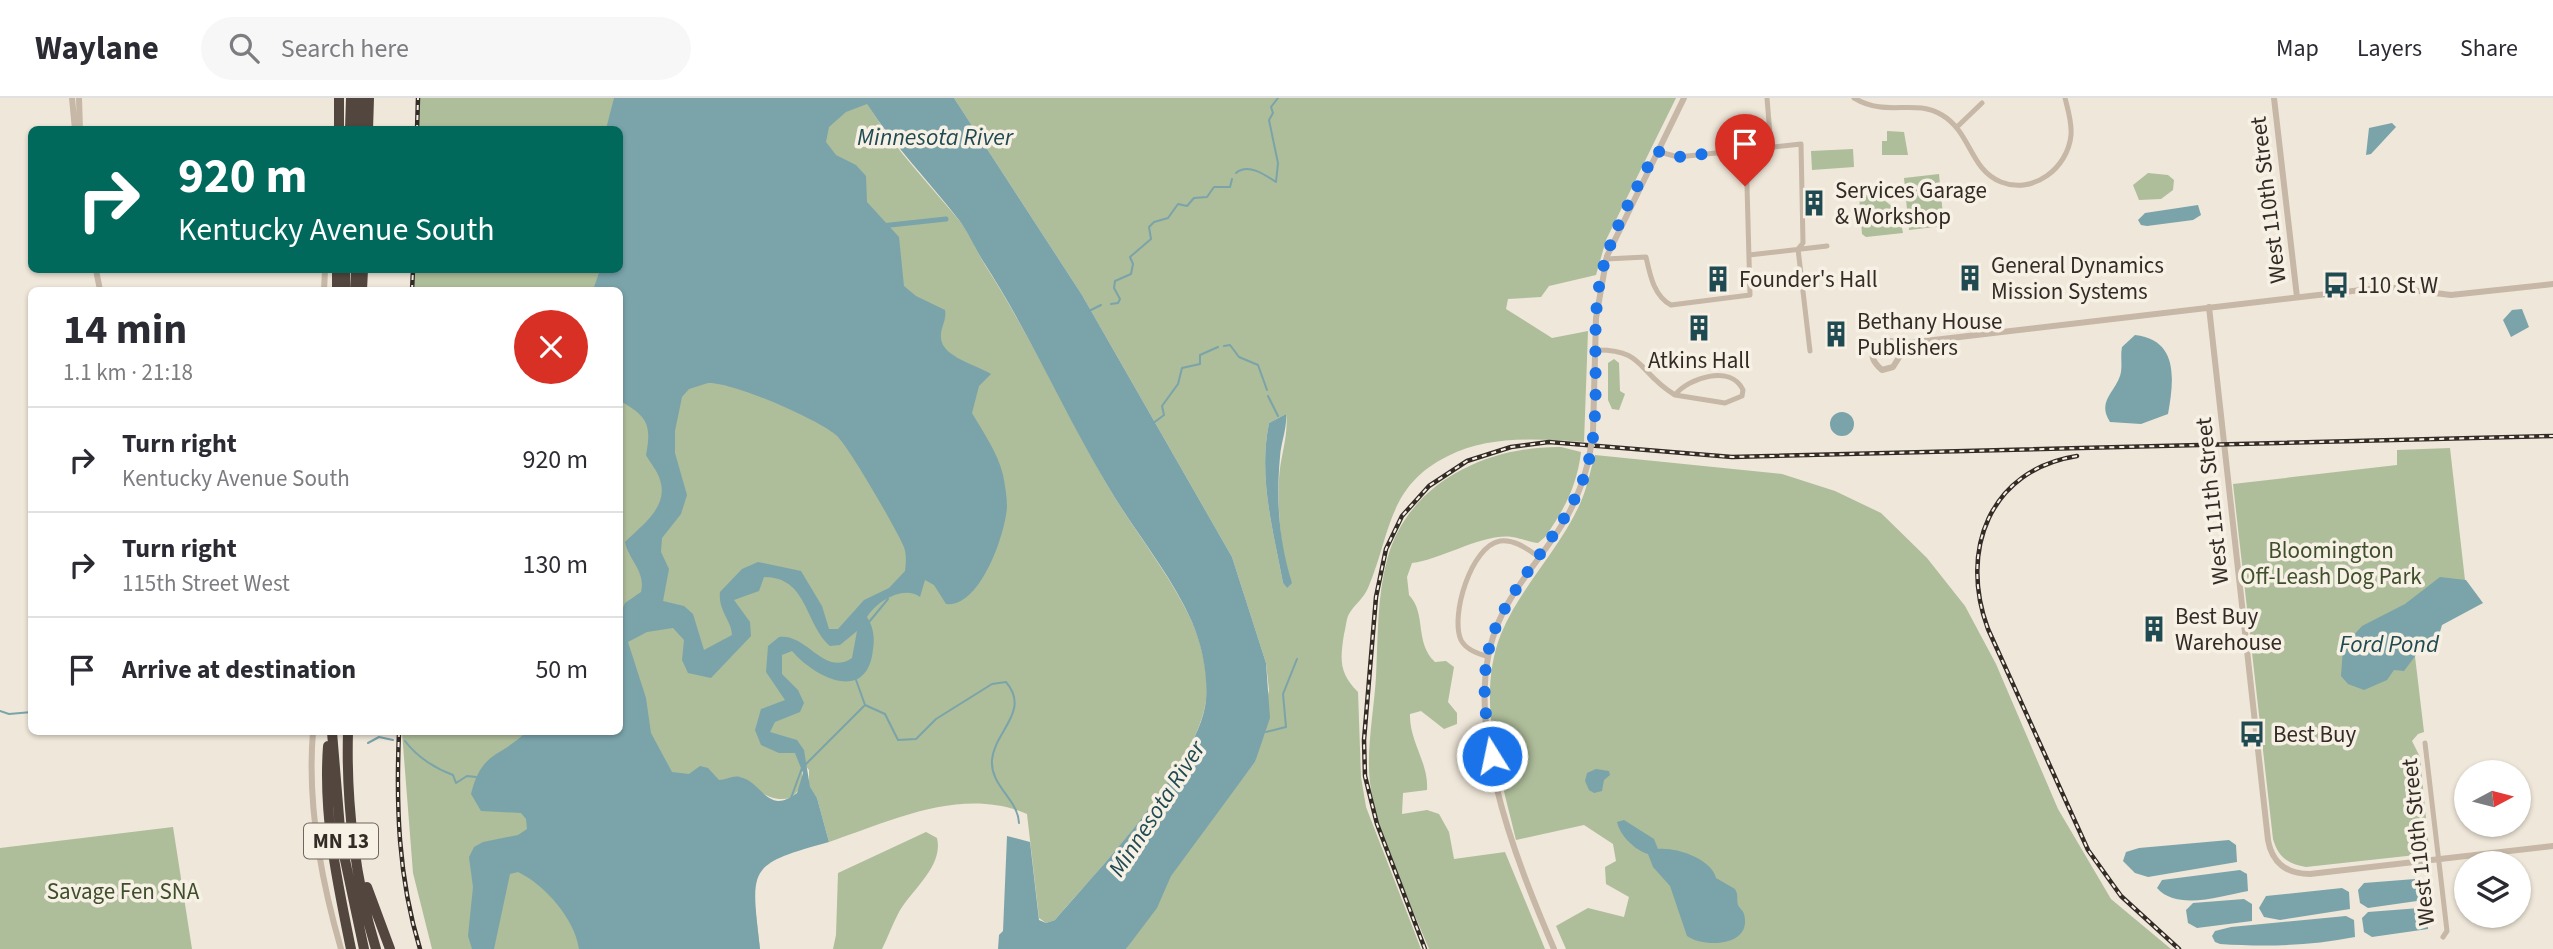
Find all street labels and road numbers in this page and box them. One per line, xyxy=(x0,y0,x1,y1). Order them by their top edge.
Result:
street label: West 110th Street xyxy=(2241,114,2295,285)
street label: West 111th Street xyxy=(2187,416,2237,586)
street label: West 110th Street xyxy=(2393,757,2443,927)
road number: MN 13 xyxy=(304,824,378,858)

